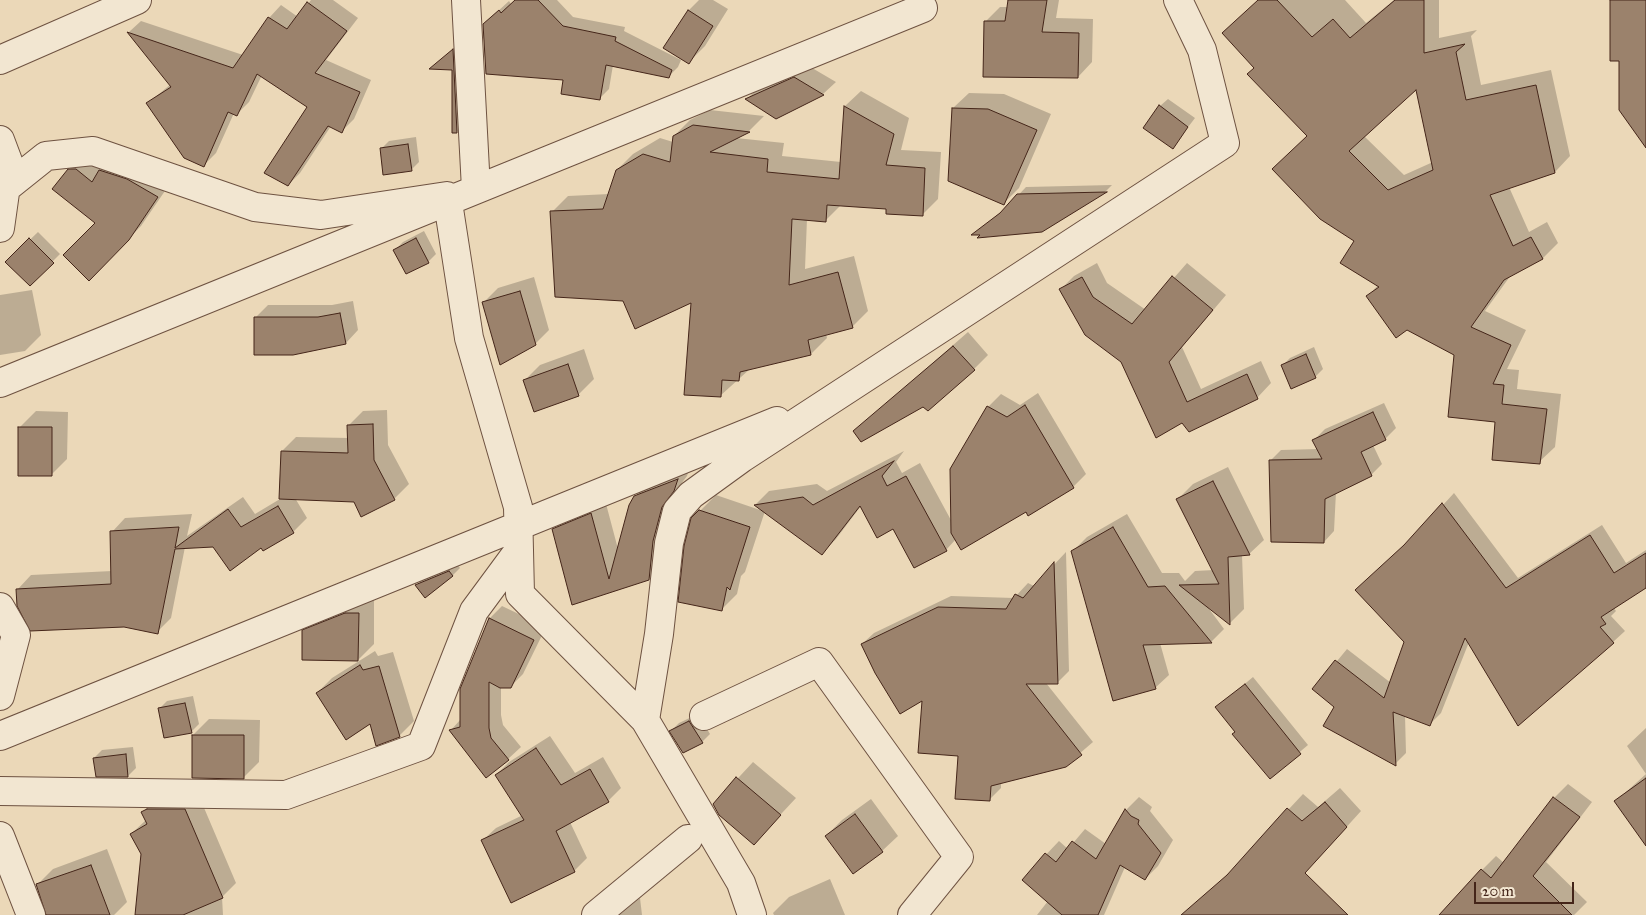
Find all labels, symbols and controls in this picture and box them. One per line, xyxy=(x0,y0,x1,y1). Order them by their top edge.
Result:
scale bar xyxy=(1476,872,1576,904)
text: 20 m xyxy=(1482,882,1514,900)

